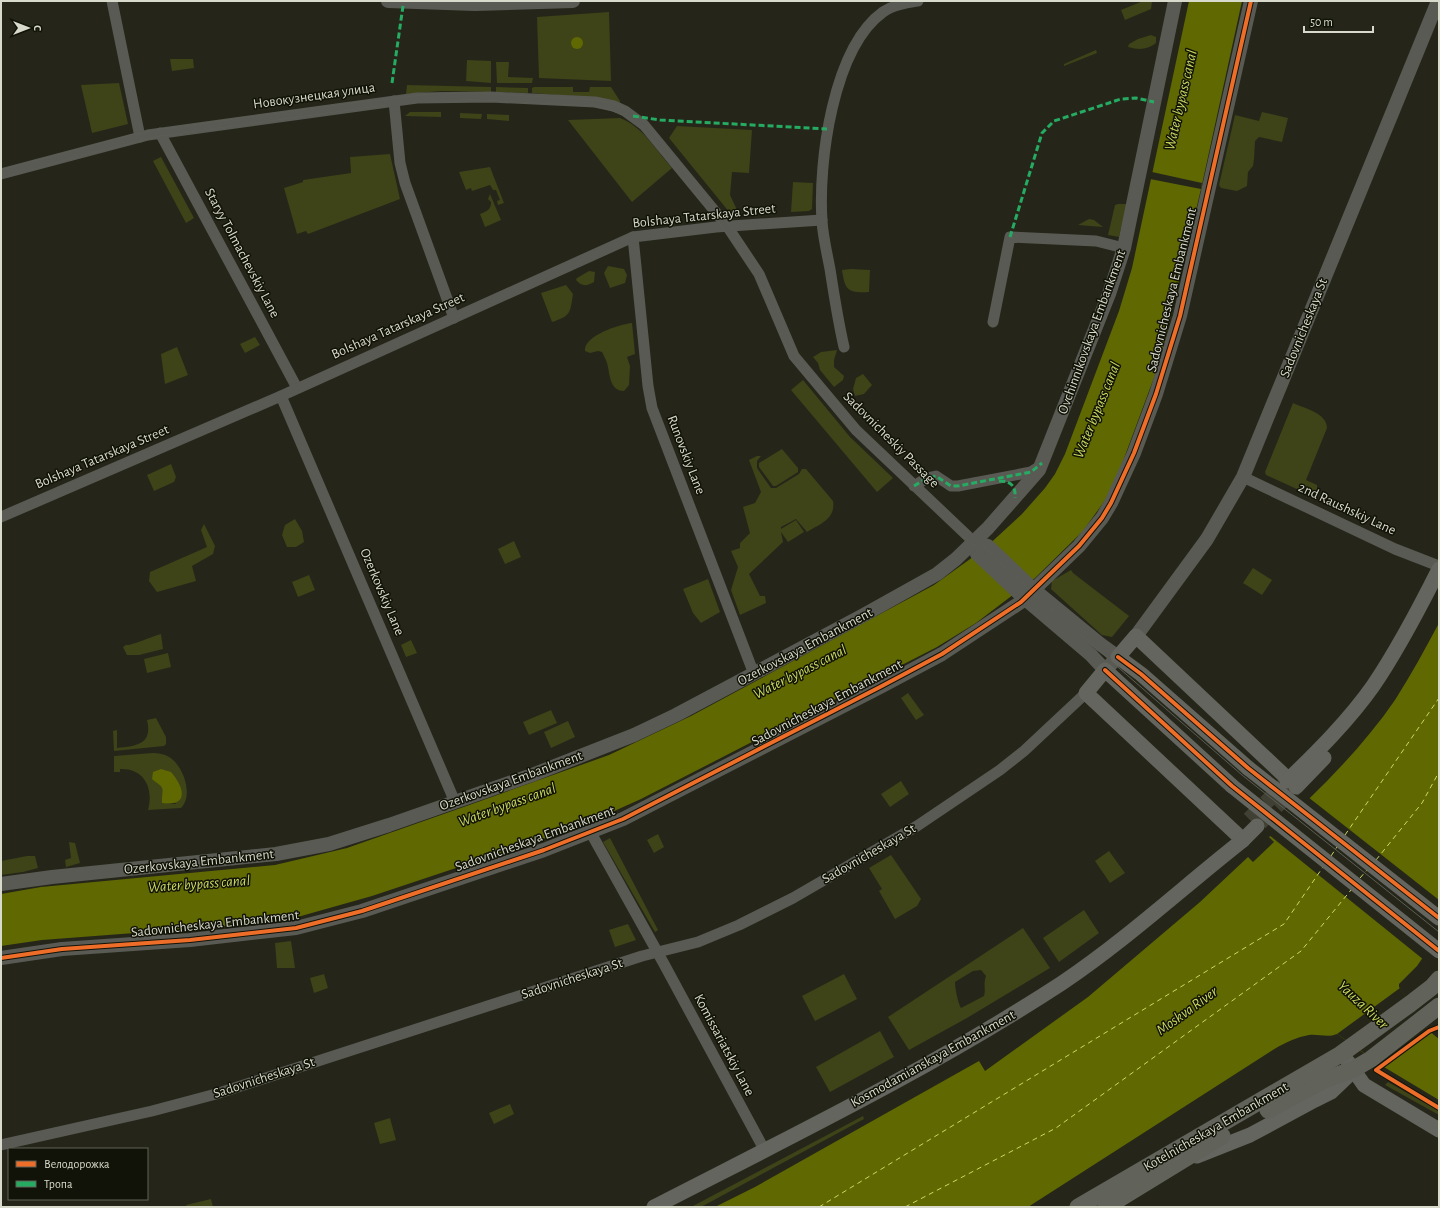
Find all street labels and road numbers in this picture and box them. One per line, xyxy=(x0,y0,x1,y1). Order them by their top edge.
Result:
street label: Новокузнецкая улица xyxy=(252,80,377,112)
street label: Staryy Tolmachevskiy Lane xyxy=(202,186,282,320)
street label: Bolshaya Tatarskaya Street xyxy=(632,201,777,230)
street label: Sadovnicheskaya Embankment xyxy=(1145,206,1199,374)
street label: Ovchinnikovskaya Embankment xyxy=(1056,248,1128,416)
street label: Sadovnicheskaya St xyxy=(1278,276,1330,380)
street label: Bolshaya Tatarskaya Street xyxy=(329,290,467,362)
street label: Sadovnicheskiy Passage xyxy=(840,389,942,491)
street label: Runovskiy Lane xyxy=(665,414,707,496)
street label: Bolshaya Tatarskaya Street xyxy=(33,422,171,492)
street label: 2nd Raushskiy Lane xyxy=(1296,480,1398,538)
street label: Ozerkovskiy Lane xyxy=(357,546,407,638)
street label: Ozerkovskaya Embankment xyxy=(735,605,875,689)
street label: Sadovnicheskaya Embankment xyxy=(749,657,905,749)
street label: Ozerkovskaya Embankment xyxy=(438,748,585,813)
street label: Sadovnicheskaya Embankment xyxy=(453,803,617,874)
street label: Sadovnicheskaya St xyxy=(820,821,919,886)
street label: Ozerkovskaya Embankment xyxy=(123,847,275,877)
street label: Sadovnicheskaya Embankment xyxy=(130,908,300,940)
street label: Sadovnicheskaya St xyxy=(520,956,625,1002)
street label: Komissariatskiy Lane xyxy=(691,992,757,1098)
street label: Kosmodamianskaya Embankment xyxy=(848,1008,1018,1110)
street label: Sadovnicheskaya St xyxy=(212,1055,317,1101)
street label: Kotelnicheskaya Embankment xyxy=(1141,1080,1291,1174)

